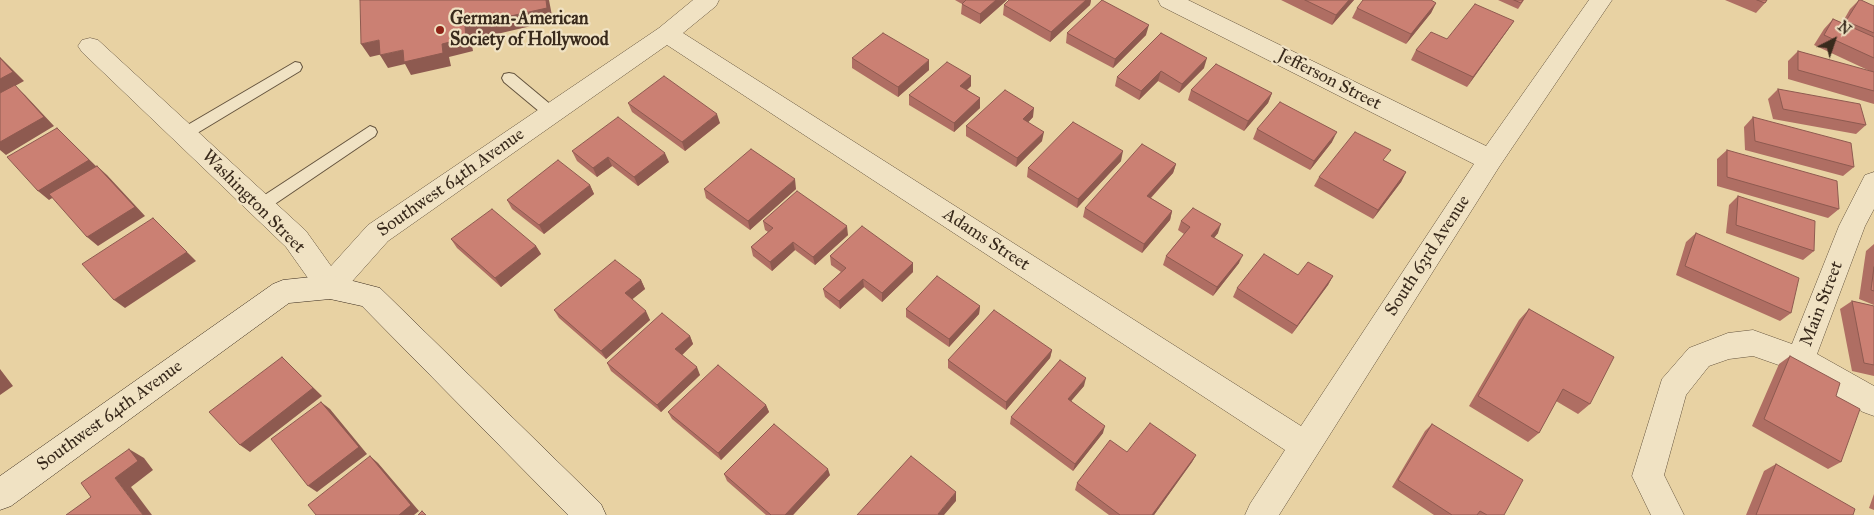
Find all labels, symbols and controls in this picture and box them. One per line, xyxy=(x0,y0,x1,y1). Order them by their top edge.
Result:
place label: German-American Society of Hollywood xyxy=(450,9,609,52)
north arrow xyxy=(1809,15,1859,65)
text: N xyxy=(1834,18,1854,39)
marker: German-American Society of Hollywood xyxy=(434,24,446,36)
street label: Jefferson Street xyxy=(1274,45,1384,115)
street label: Southwest 64th Avenue xyxy=(373,124,529,242)
street label: Washington Street xyxy=(197,146,309,258)
street label: South 63rd Avenue xyxy=(1381,192,1475,320)
street label: Adams Street xyxy=(939,204,1033,276)
street label: Main Street xyxy=(1796,258,1848,350)
street label: Southwest 64th Avenue xyxy=(33,356,187,476)

